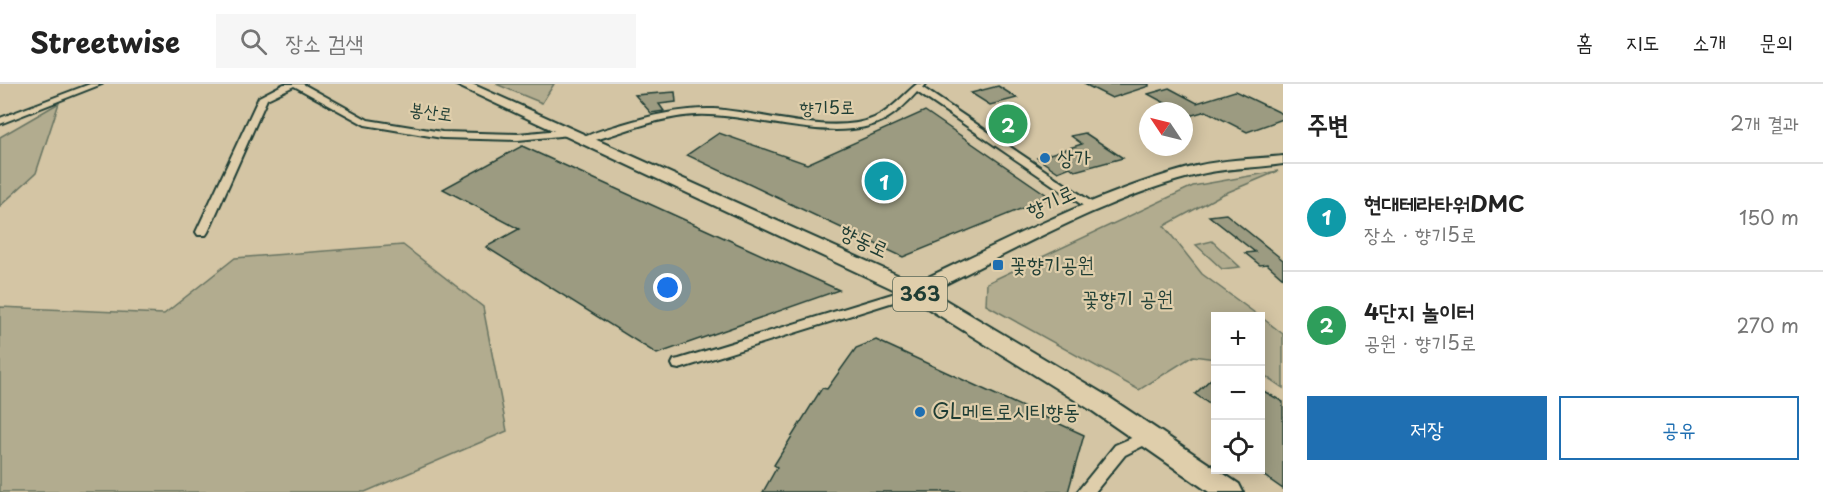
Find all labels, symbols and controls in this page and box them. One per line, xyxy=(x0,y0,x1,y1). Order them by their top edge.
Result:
search box xyxy=(216,14,636,68)
text: Streetwise xyxy=(30,20,180,63)
icon: search xyxy=(237,25,270,58)
text: 장소 검색 xyxy=(285,25,363,58)
text: 홈 xyxy=(1576,25,1593,57)
text: 지도 xyxy=(1626,25,1659,57)
text: 소개 xyxy=(1692,25,1726,57)
text: 문의 xyxy=(1759,25,1793,57)
street label: 향기5로 xyxy=(799,93,855,120)
street label: 봉산로 xyxy=(408,94,455,127)
pin: 2 xyxy=(988,102,1028,147)
north arrow xyxy=(1139,102,1193,156)
text: 주변 xyxy=(1307,104,1349,143)
text: 2개 결과 xyxy=(1730,108,1799,138)
place label: 상가 xyxy=(1057,140,1091,172)
marker: 상가 xyxy=(1038,151,1052,165)
pin: 1 xyxy=(864,158,904,204)
street label: 향기로 xyxy=(1020,175,1080,225)
text: 현대테라타워DMC xyxy=(1364,186,1525,219)
text: 1 xyxy=(1322,202,1331,232)
text: 150 m xyxy=(1739,202,1799,232)
street label: 향동로 xyxy=(835,214,895,264)
text: 장소 · 향기5로 xyxy=(1364,219,1476,249)
place label: 꽃향기공원 xyxy=(1010,247,1095,279)
marker: 꽃향기공원 xyxy=(991,258,1005,272)
your location xyxy=(653,273,682,302)
road number: 363 xyxy=(893,277,947,311)
park label: 꽃향기 공원 xyxy=(1082,281,1174,313)
text: 4단지 놀이터 xyxy=(1364,294,1475,327)
text: 2 xyxy=(1319,310,1334,340)
text: 270 m xyxy=(1736,310,1799,340)
map controls xyxy=(1211,312,1265,474)
button: + xyxy=(1211,312,1265,366)
text: 공원 · 향기5로 xyxy=(1364,327,1476,357)
button: − xyxy=(1211,366,1265,420)
place label: GL메트로시티향동 xyxy=(932,394,1080,426)
button: 저장 xyxy=(1307,396,1547,460)
button: 공유 xyxy=(1559,396,1799,460)
marker: GL메트로시티향동 xyxy=(913,405,927,419)
button: locate xyxy=(1211,420,1265,474)

